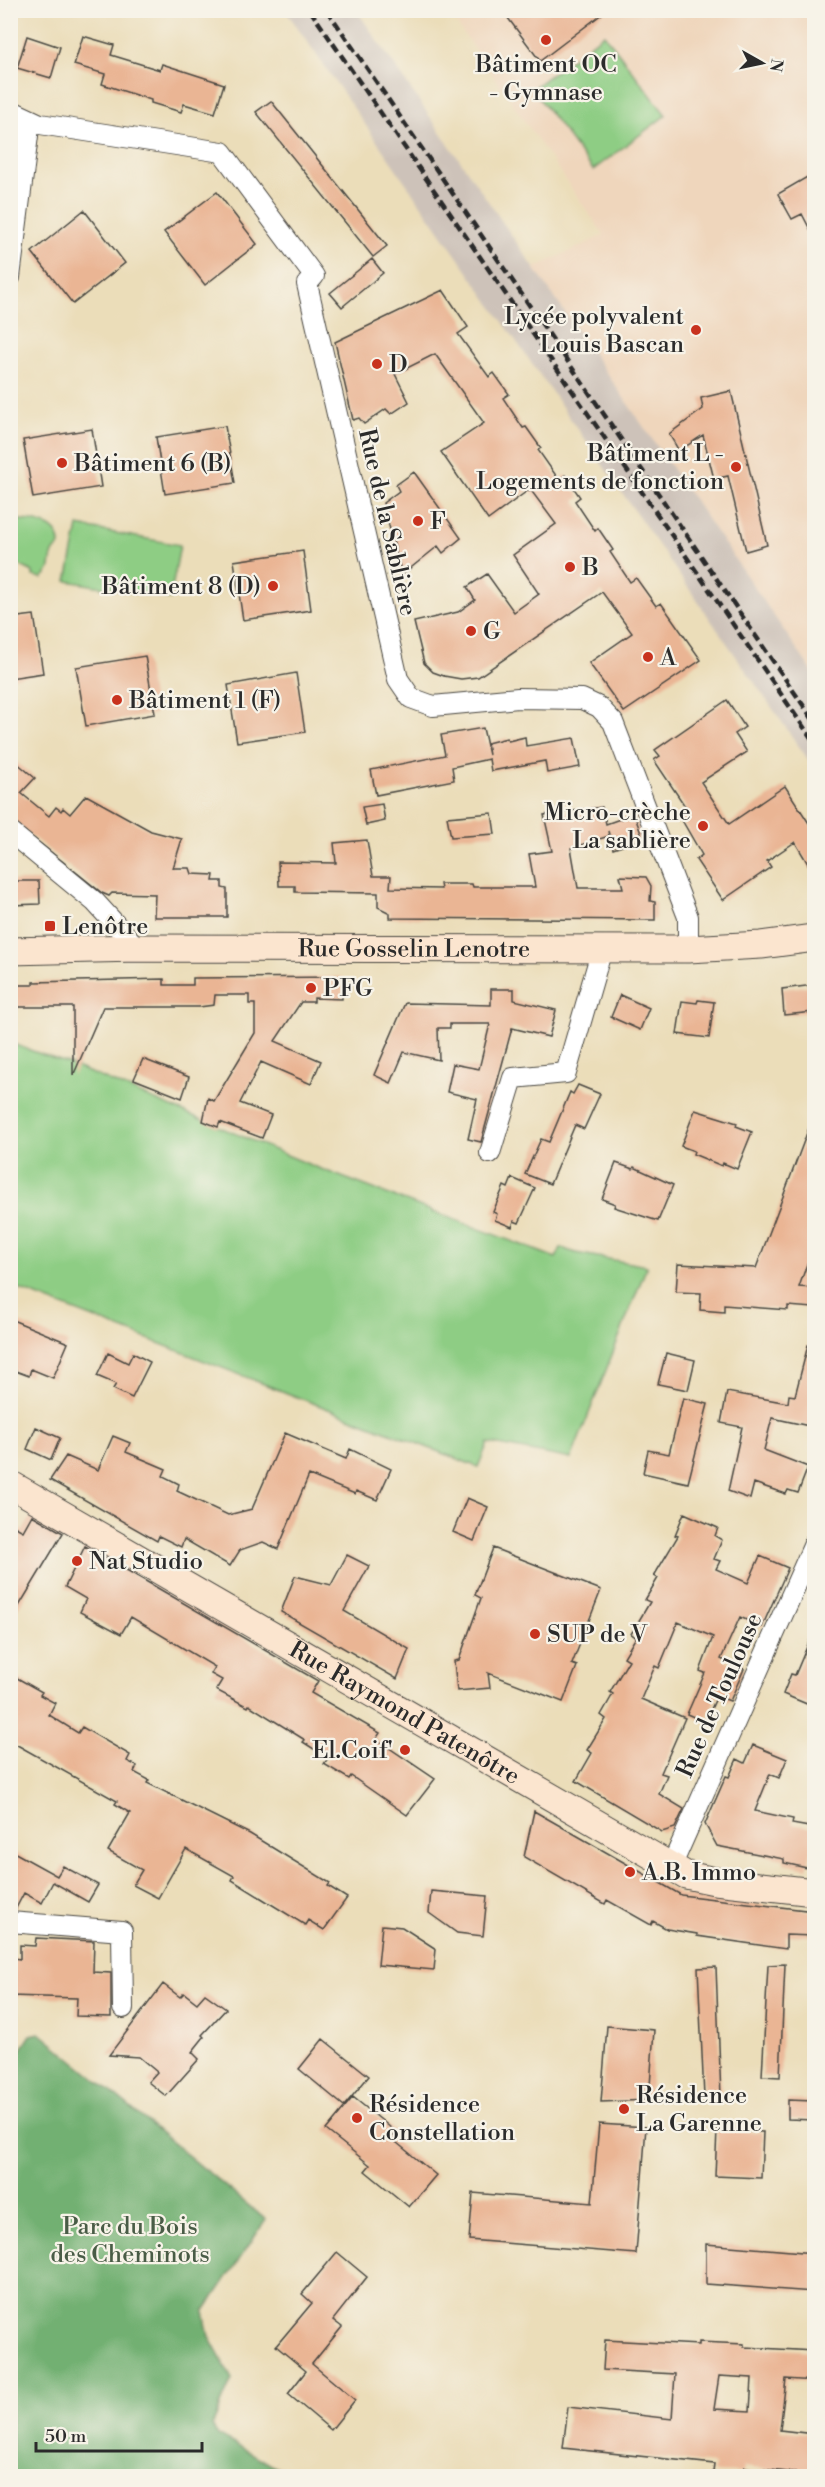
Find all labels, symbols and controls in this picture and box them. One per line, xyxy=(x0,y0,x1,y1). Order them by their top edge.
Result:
marker: Bâtiment OC - Gymnase xyxy=(539,33,553,47)
north arrow xyxy=(732,33,792,93)
place label: Bâtiment OC - Gymnase xyxy=(474,50,617,108)
text: N xyxy=(765,57,787,73)
place label: Lycée polyvalent Louis Bascan xyxy=(504,302,685,360)
marker: Lycée polyvalent Louis Bascan xyxy=(689,323,703,337)
place label: D xyxy=(389,350,408,380)
marker: D xyxy=(370,357,384,371)
street label: Rue de la Sablière xyxy=(351,426,423,619)
place label: Bâtiment L - Logements de fonction xyxy=(476,439,724,497)
place label: Bâtiment 6 (B) xyxy=(73,449,232,479)
marker: Bâtiment 6 (B) xyxy=(55,456,69,470)
marker: Bâtiment L - Logements de fonction xyxy=(729,460,743,474)
place label: F xyxy=(430,507,446,537)
marker: F xyxy=(411,514,425,528)
place label: B xyxy=(581,553,599,583)
marker: B xyxy=(563,560,577,574)
place label: Bâtiment 8 (D) xyxy=(101,572,261,602)
marker: Bâtiment 8 (D) xyxy=(266,579,280,593)
place label: G xyxy=(483,617,501,647)
marker: G xyxy=(464,624,478,638)
place label: A xyxy=(659,643,677,673)
marker: A xyxy=(641,650,655,664)
place label: Bâtiment 1 (F) xyxy=(128,686,281,716)
marker: Bâtiment 1 (F) xyxy=(110,693,124,707)
place label: Micro-crèche La sablière xyxy=(544,798,691,856)
marker: Micro-crèche La sablière xyxy=(696,819,710,833)
place label: Lenôtre xyxy=(62,912,148,942)
marker: Lenôtre xyxy=(43,919,57,933)
street label: Rue Gosselin Lenotre xyxy=(298,934,530,965)
place label: PFG xyxy=(323,974,373,1004)
marker: PFG xyxy=(304,981,318,995)
place label: Nat Studio xyxy=(89,1547,203,1577)
marker: Nat Studio xyxy=(70,1554,84,1568)
street label: Rue de Toulouse xyxy=(670,1609,770,1782)
place label: SUP de V xyxy=(547,1620,649,1650)
marker: SUP de V xyxy=(528,1627,542,1641)
street label: Rue Raymond Patenôtre xyxy=(283,1635,525,1792)
place label: El.Coif' xyxy=(312,1736,393,1766)
marker: El.Coif' xyxy=(398,1743,412,1757)
place label: A.B. Immo xyxy=(641,1858,756,1888)
marker: A.B. Immo xyxy=(623,1865,637,1879)
place label: Résidence La Garenne xyxy=(636,2081,762,2139)
place label: Résidence Constellation xyxy=(369,2090,515,2148)
marker: Résidence La Garenne xyxy=(617,2102,631,2116)
marker: Résidence Constellation xyxy=(350,2111,364,2125)
park label: Parc du Bois des Cheminots xyxy=(50,2212,210,2270)
scale bar xyxy=(36,2415,202,2453)
text: 50 m xyxy=(45,2425,87,2448)

